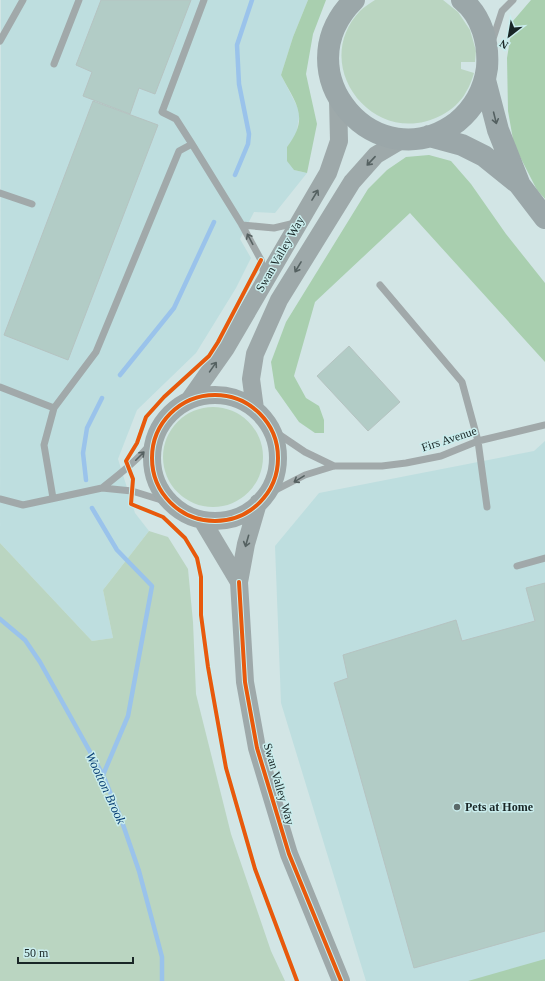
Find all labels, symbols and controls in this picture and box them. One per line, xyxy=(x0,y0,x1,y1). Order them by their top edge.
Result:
north arrow xyxy=(489,16,529,56)
text: N xyxy=(497,37,510,52)
one-way arrow xyxy=(492,111,499,124)
one-way arrow xyxy=(367,155,376,166)
one-way arrow xyxy=(311,189,319,201)
street label: Swan Valley Way xyxy=(253,214,307,294)
one-way arrow xyxy=(245,233,253,245)
one-way arrow xyxy=(294,261,302,272)
one-way arrow xyxy=(209,362,217,373)
street label: Firs Avenue xyxy=(420,423,478,455)
one-way arrow xyxy=(135,451,145,461)
one-way arrow xyxy=(293,475,305,483)
one-way arrow xyxy=(243,534,250,547)
street label: Swan Valley Way xyxy=(261,741,297,827)
water label: Wootton Brook xyxy=(83,750,129,826)
place label: Pets at Home xyxy=(465,800,534,814)
marker: Pets at Home xyxy=(452,802,462,812)
scale bar xyxy=(18,939,133,965)
text: 50 m xyxy=(24,946,49,960)

